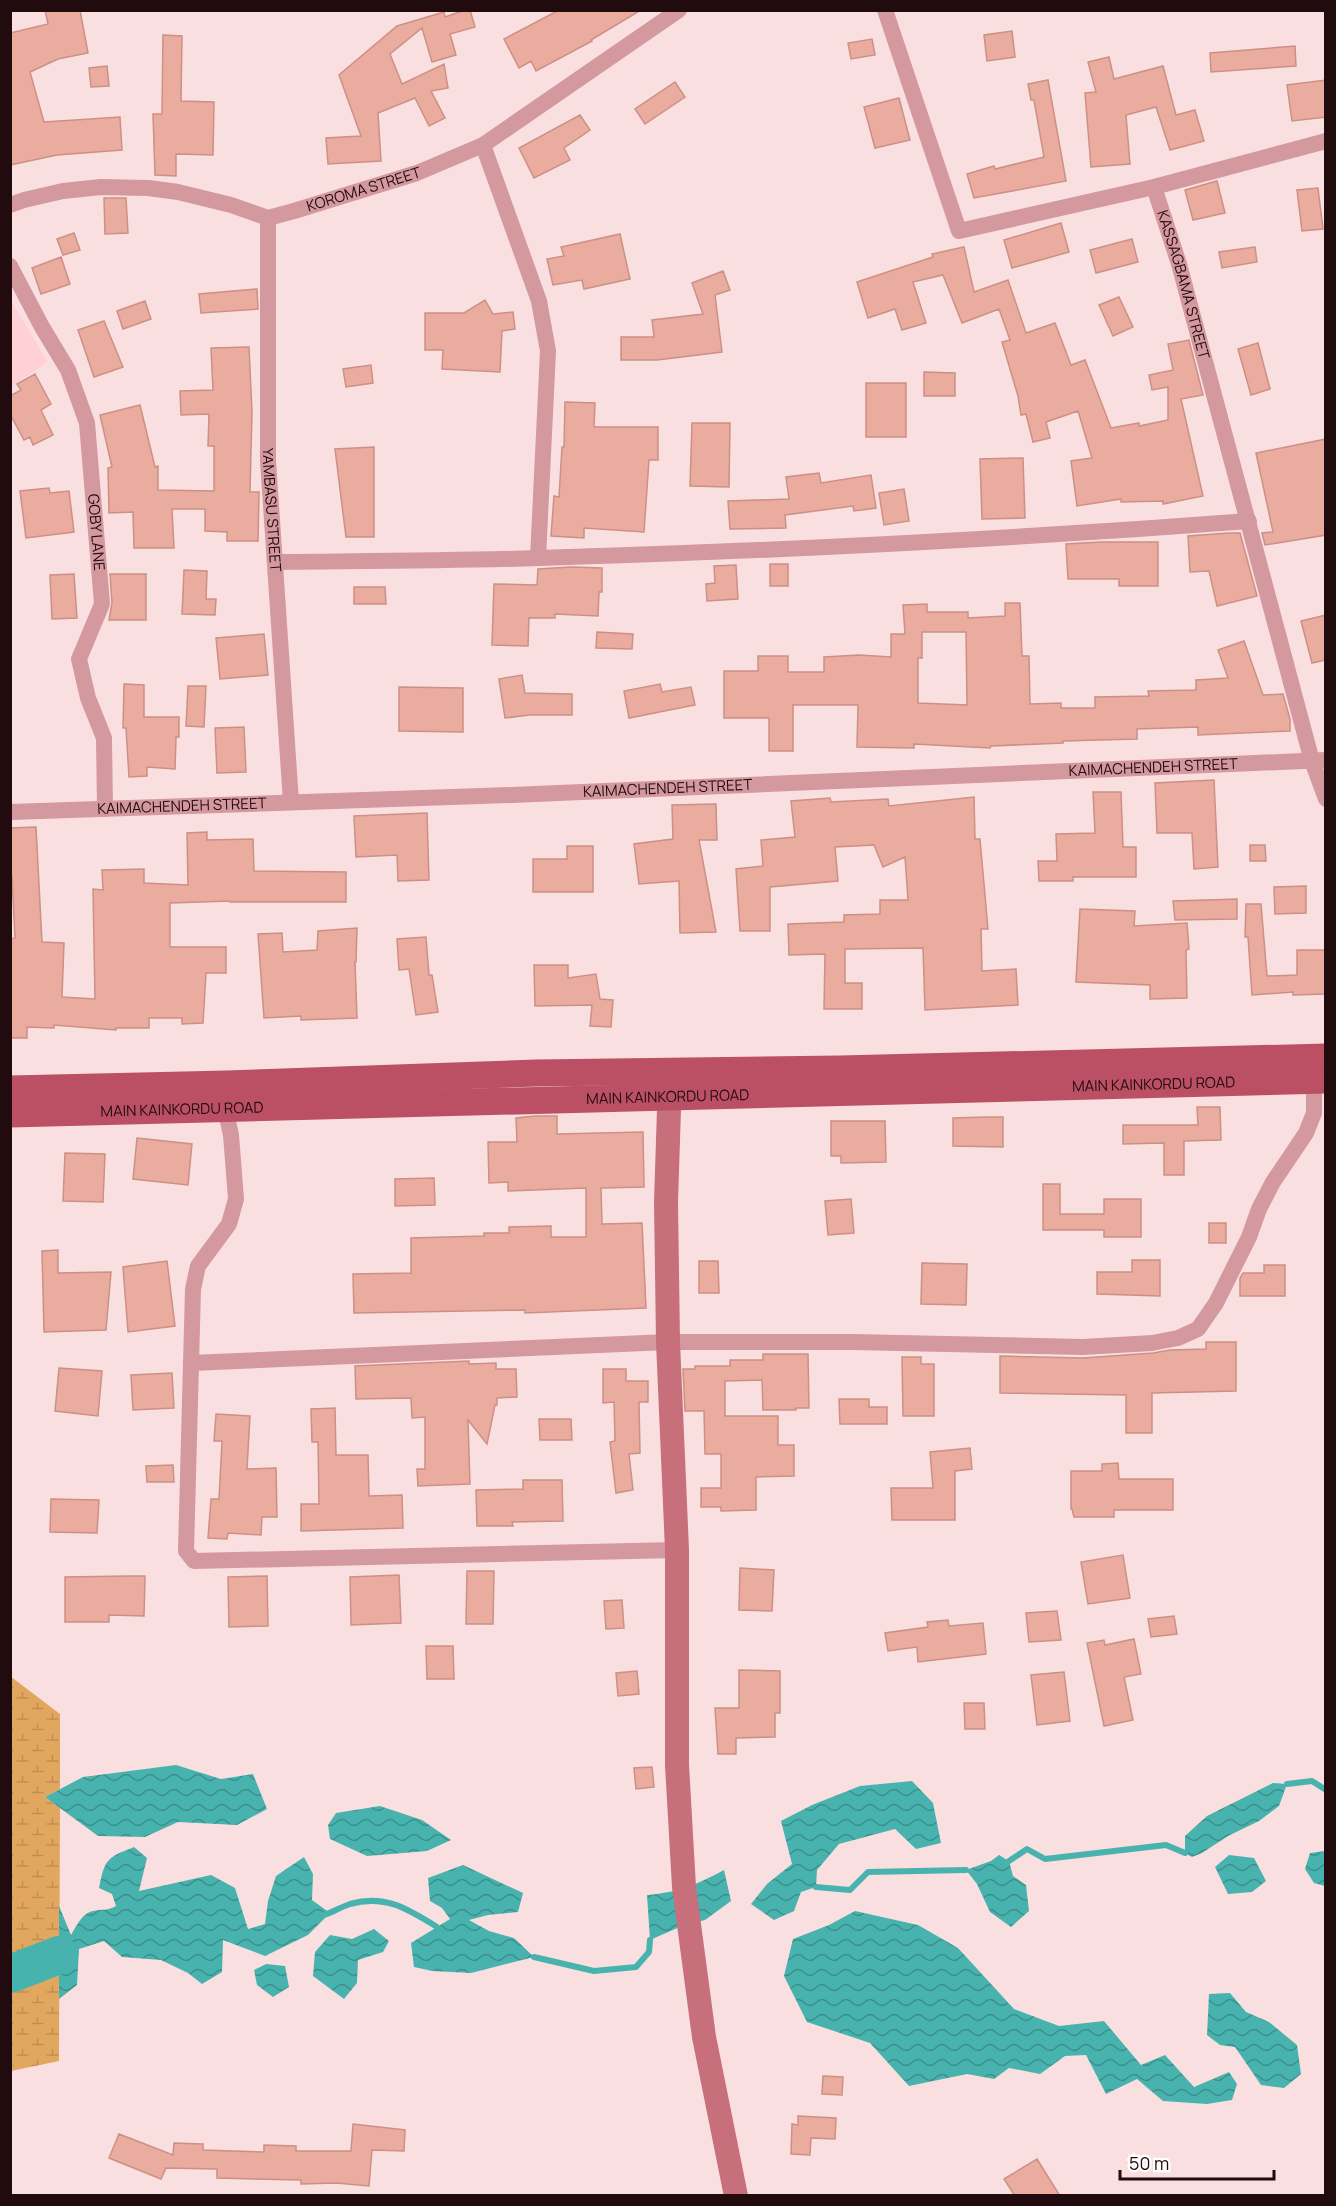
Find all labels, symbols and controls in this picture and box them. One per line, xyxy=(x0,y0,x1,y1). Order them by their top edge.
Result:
street label: KOROMA STREET xyxy=(304,161,423,217)
street label: KASSAGBAMA STREET xyxy=(1152,207,1215,361)
street label: YAMBASU STREET xyxy=(258,448,286,573)
street label: GOBY LANE xyxy=(83,493,110,571)
street label: KAIMACHENDEH STREET xyxy=(1068,753,1238,781)
street label: KAIMACHENDEH STREET xyxy=(583,774,753,802)
street label: KAIMACHENDEH STREET xyxy=(97,792,267,819)
street label: MAIN KAINKORDU ROAD xyxy=(1072,1071,1235,1097)
street label: MAIN KAINKORDU ROAD xyxy=(586,1084,750,1109)
street label: MAIN KAINKORDU ROAD xyxy=(100,1096,264,1122)
scale bar xyxy=(1120,2143,1274,2181)
text: 50 m xyxy=(1129,2151,1169,2175)

